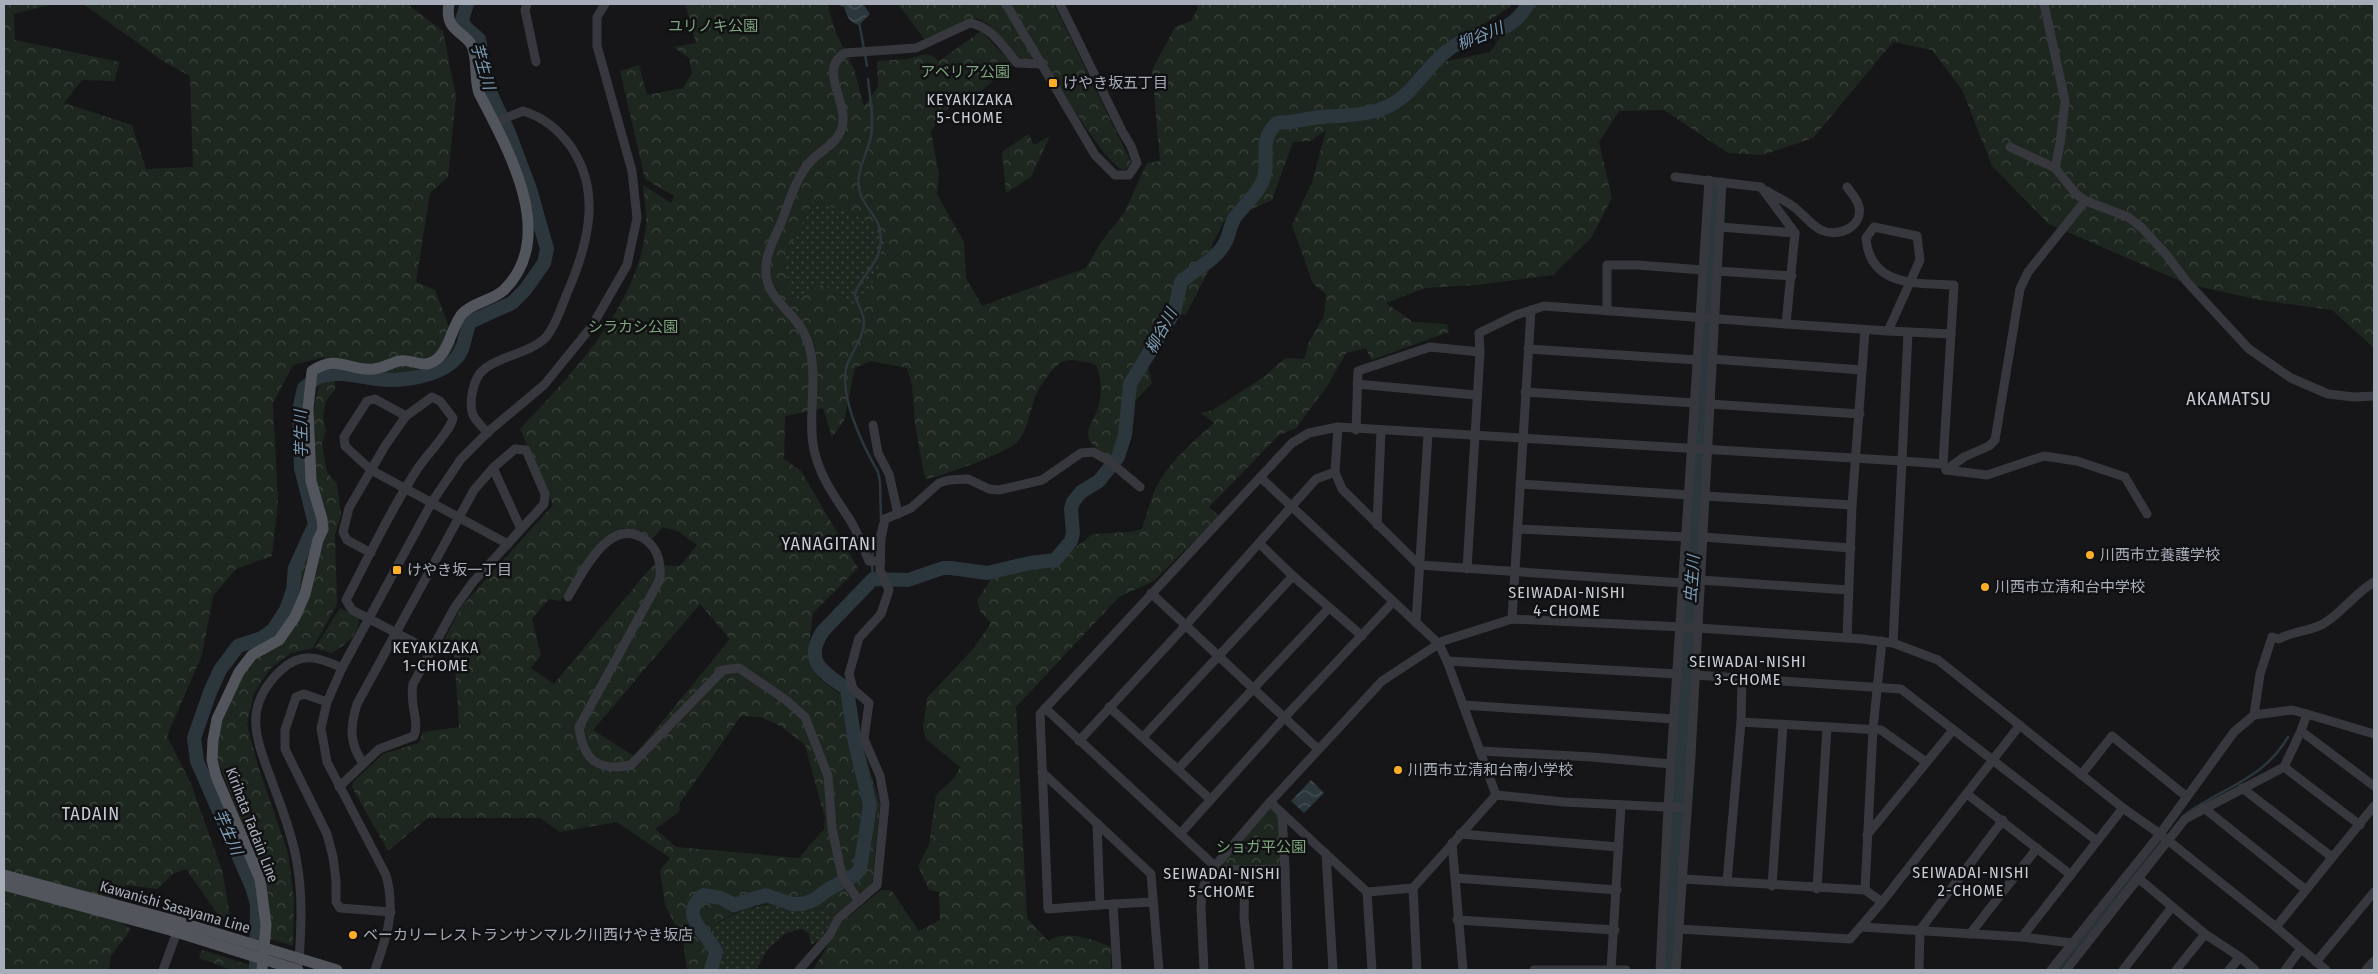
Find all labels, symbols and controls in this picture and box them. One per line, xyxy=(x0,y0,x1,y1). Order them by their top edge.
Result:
park label: ユリノキ公園 xyxy=(668,17,758,35)
water label: 柳谷川 xyxy=(1454,17,1508,54)
water label: 芋生川 xyxy=(467,40,499,94)
park label: アベリア公園 xyxy=(920,63,1010,81)
place label: けやき坂五丁目 xyxy=(1063,74,1168,92)
marker: けやき坂五丁目 xyxy=(1047,77,1059,89)
district label: KEYAKIZAKA 5-CHOME xyxy=(927,90,1014,127)
water label: 柳谷川 xyxy=(1141,304,1182,357)
park label: シラカシ公園 xyxy=(588,318,678,336)
district label: AKAMATSU xyxy=(2186,388,2272,410)
water label: 芋生川 xyxy=(291,408,311,458)
district label: YANAGITANI xyxy=(781,533,877,555)
place label: 川西市立養護学校 xyxy=(2100,546,2220,564)
marker: 川西市立養護学校 xyxy=(2084,549,2096,561)
water label: 虫生川 xyxy=(1681,552,1703,604)
place label: けやき坂一丁目 xyxy=(407,561,512,579)
marker: けやき坂一丁目 xyxy=(391,564,403,576)
place label: 川西市立清和台中学校 xyxy=(1995,578,2145,596)
marker: 川西市立清和台中学校 xyxy=(1979,581,1991,593)
district label: SEIWADAI-NISHI 4-CHOME xyxy=(1508,583,1626,620)
district label: KEYAKIZAKA 1-CHOME xyxy=(393,638,480,675)
district label: SEIWADAI-NISHI 3-CHOME xyxy=(1689,652,1807,689)
place label: 川西市立清和台南小学校 xyxy=(1408,761,1573,779)
marker: 川西市立清和台南小学校 xyxy=(1392,764,1404,776)
street label: Kirihata Tadain Line xyxy=(222,765,282,885)
district label: TADAIN xyxy=(62,803,120,825)
water label: 芋生川 xyxy=(210,806,247,860)
park label: ショガ平公園 xyxy=(1216,838,1306,856)
district label: SEIWADAI-NISHI 2-CHOME xyxy=(1912,863,2030,900)
district label: SEIWADAI-NISHI 5-CHOME xyxy=(1163,864,1281,901)
street label: Kawanishi Sasayama Line xyxy=(98,877,252,937)
place label: ベーカリーレストランサンマルク川西けやき坂店 xyxy=(363,926,693,944)
marker: ベーカリーレストランサンマルク川西けやき坂店 xyxy=(347,929,359,941)

